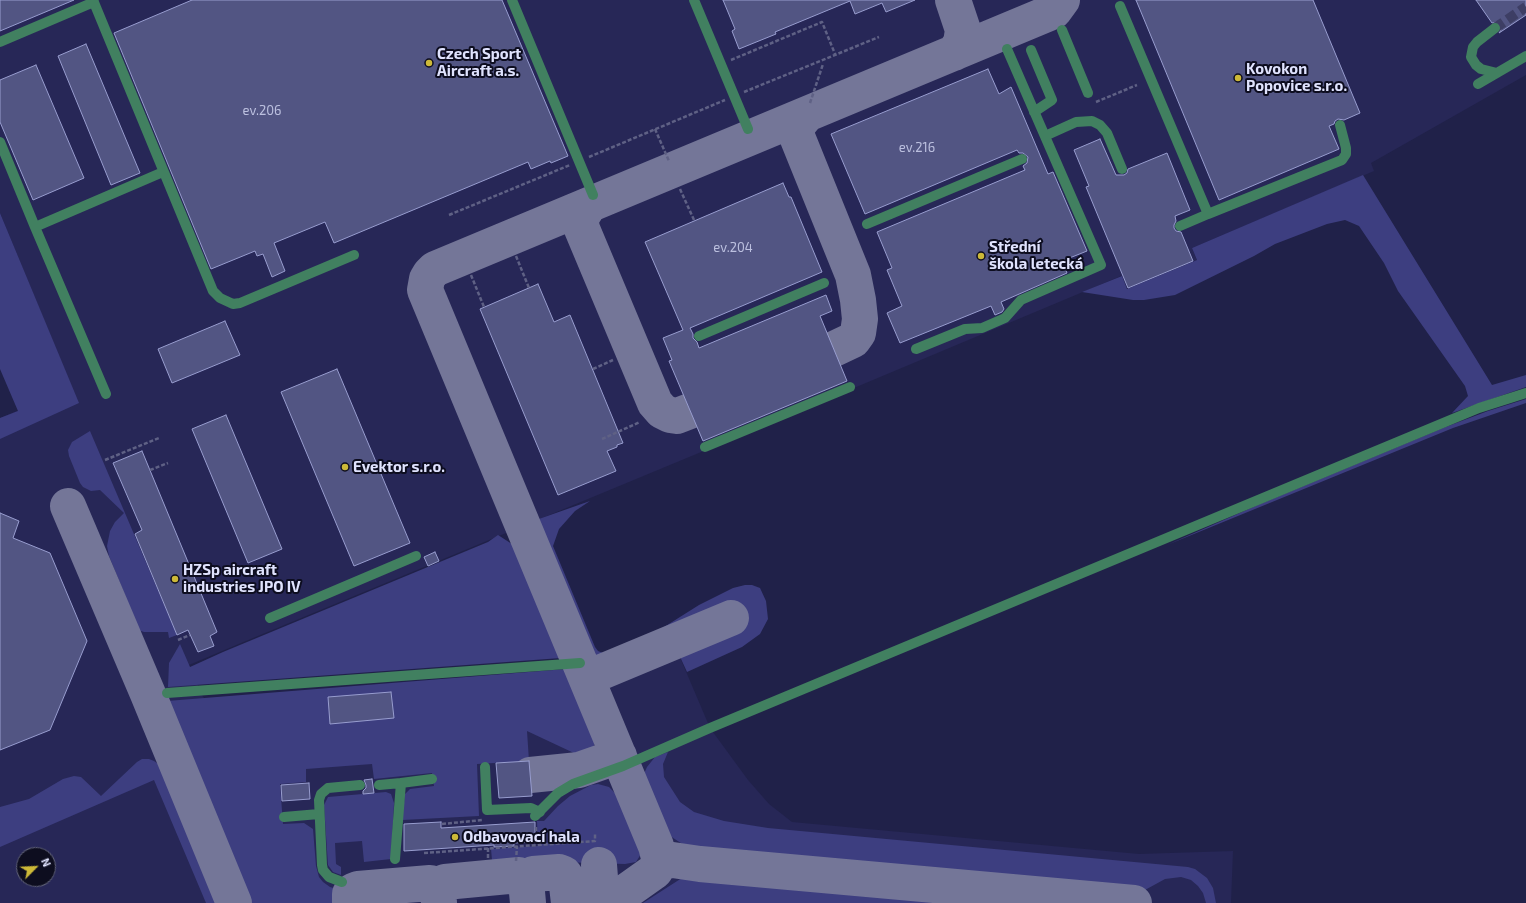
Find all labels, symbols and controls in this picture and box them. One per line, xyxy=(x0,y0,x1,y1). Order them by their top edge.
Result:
place label: Czech Sport Aircraft a.s. xyxy=(437,45,521,80)
marker: Czech Sport Aircraft a.s. xyxy=(424,58,434,68)
place label: Kovokon Popovice s.r.o. xyxy=(1246,60,1347,95)
marker: Kovokon Popovice s.r.o. xyxy=(1233,73,1243,83)
house number: ev.206 xyxy=(243,103,281,119)
house number: ev.216 xyxy=(899,140,935,156)
place label: Střední škola letecká xyxy=(989,238,1083,273)
house number: ev.204 xyxy=(713,240,753,256)
marker: Střední škola letecká xyxy=(976,251,986,261)
place label: Evektor s.r.o. xyxy=(353,458,445,476)
marker: Evektor s.r.o. xyxy=(340,462,350,472)
place label: HZSp aircraft industries JPO IV xyxy=(183,561,301,596)
marker: HZSp aircraft industries JPO IV xyxy=(170,574,180,584)
place label: Odbavovací hala xyxy=(463,828,580,846)
marker: Odbavovací hala xyxy=(450,832,460,842)
north arrow xyxy=(16,847,56,887)
text: N xyxy=(39,856,54,869)

